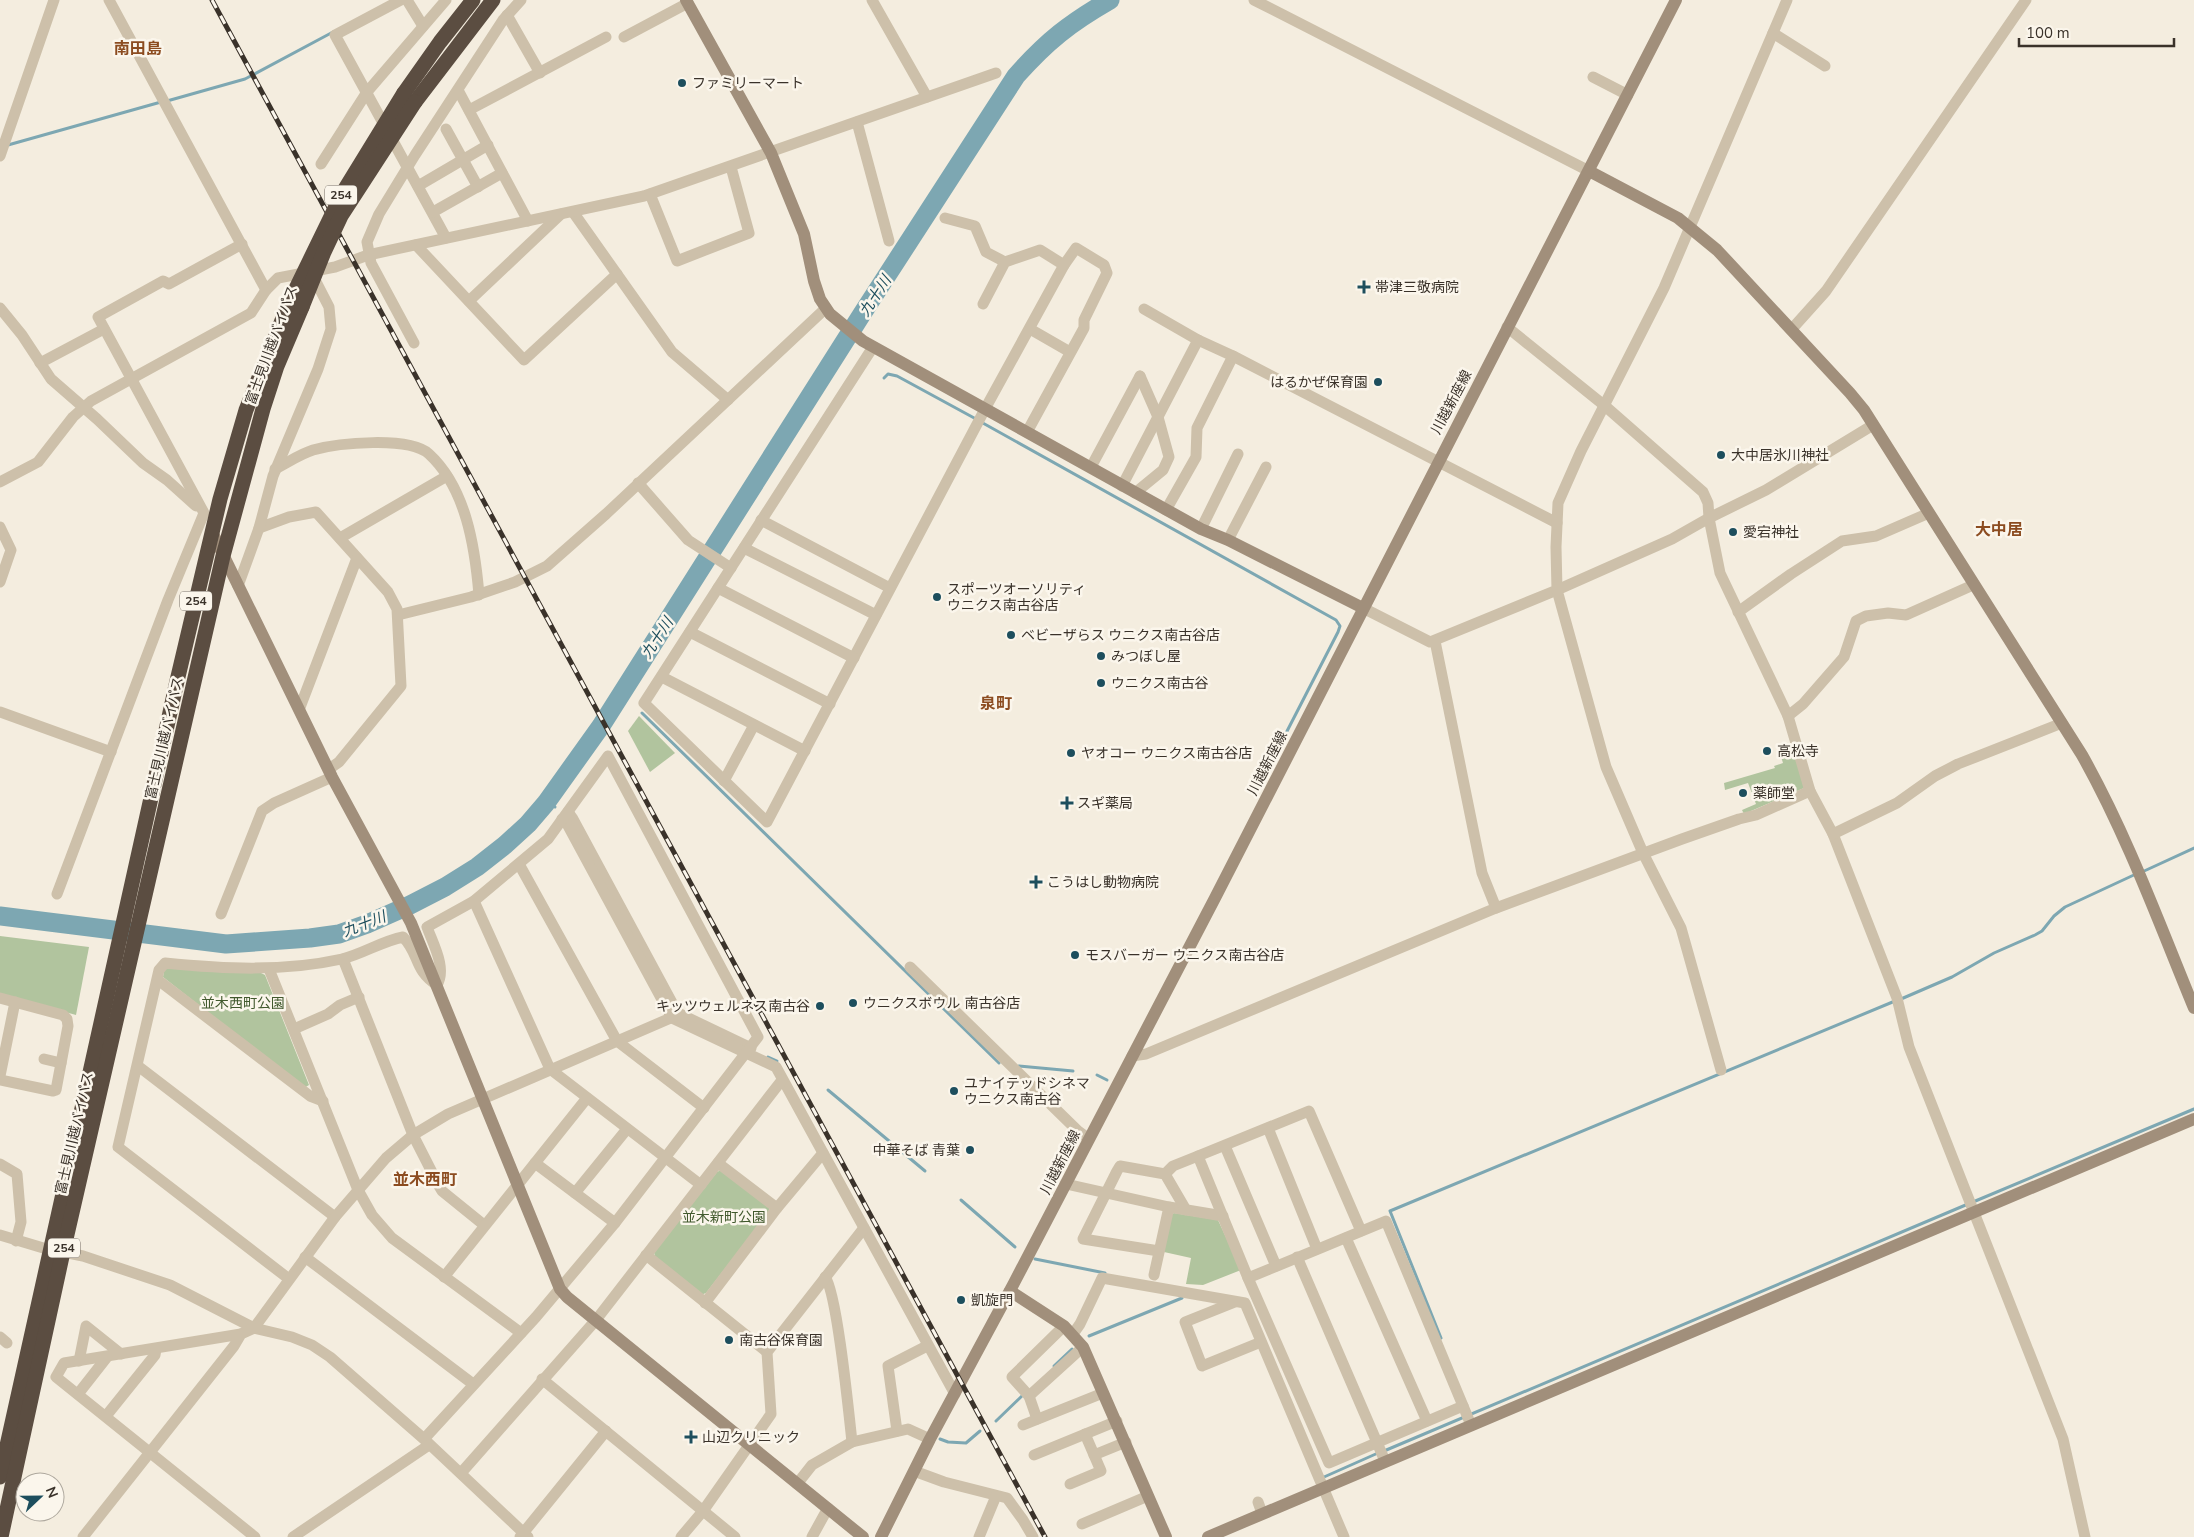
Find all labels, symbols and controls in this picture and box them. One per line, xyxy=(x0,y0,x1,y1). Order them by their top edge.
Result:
scale bar xyxy=(2019,15,2174,47)
text: 100 m xyxy=(2026,23,2070,43)
district label: 南田島 xyxy=(114,38,162,60)
place label: ファミリーマート xyxy=(692,74,804,93)
marker: ファミリーマート xyxy=(676,77,688,89)
road number: 254 xyxy=(325,186,357,204)
water label: 九十川 xyxy=(854,270,897,320)
place label: 帯津三敬病院 xyxy=(1375,278,1459,297)
marker: 帯津三敬病院 xyxy=(1357,280,1371,294)
street label: 富士見川越バイパス xyxy=(241,283,302,407)
street label: 川越新座線 xyxy=(1427,367,1476,438)
place label: はるかぜ保育園 xyxy=(1270,373,1368,392)
marker: はるかぜ保育園 xyxy=(1372,376,1384,388)
place label: 大中居氷川神社 xyxy=(1731,446,1829,465)
marker: 大中居氷川神社 xyxy=(1715,449,1727,461)
district label: 大中居 xyxy=(1975,519,2023,541)
place label: 愛宕神社 xyxy=(1743,523,1799,542)
marker: 愛宕神社 xyxy=(1727,526,1739,538)
place label: スポーツオーソリティ ウニクス南古谷店 xyxy=(947,580,1086,615)
marker: スポーツオーソリティ ウニクス南古谷店 xyxy=(931,591,943,603)
road number: 254 xyxy=(180,592,212,610)
water label: 九十川 xyxy=(636,612,679,662)
place label: ベビーザらス ウニクス南古谷店 xyxy=(1021,626,1220,645)
marker: ベビーザらス ウニクス南古谷店 xyxy=(1005,629,1017,641)
place label: みつぼし屋 xyxy=(1111,647,1181,666)
marker: みつぼし屋 xyxy=(1095,650,1107,662)
place label: ウニクス南古谷 xyxy=(1111,674,1209,693)
street label: 富士見川越バイパス xyxy=(141,675,188,802)
marker: ウニクス南古谷 xyxy=(1095,677,1107,689)
district label: 泉町 xyxy=(980,693,1012,715)
street label: 川越新座線 xyxy=(1243,728,1292,799)
place label: 高松寺 xyxy=(1777,742,1819,761)
place label: ヤオコー ウニクス南古谷店 xyxy=(1081,744,1252,763)
marker: 高松寺 xyxy=(1761,745,1773,757)
marker: ヤオコー ウニクス南古谷店 xyxy=(1065,747,1077,759)
place label: 薬師堂 xyxy=(1753,784,1795,803)
marker: 薬師堂 xyxy=(1737,787,1749,799)
place label: スギ薬局 xyxy=(1077,794,1133,813)
marker: スギ薬局 xyxy=(1061,797,1073,809)
place label: こうはし動物病院 xyxy=(1047,873,1159,892)
marker: こうはし動物病院 xyxy=(1029,875,1043,889)
water label: 九十川 xyxy=(339,906,390,941)
place label: モスバーガー ウニクス南古谷店 xyxy=(1085,946,1284,965)
marker: モスバーガー ウニクス南古谷店 xyxy=(1069,949,1081,961)
park label: 並木西町公園 xyxy=(201,994,285,1013)
place label: ウニクスボウル 南古谷店 xyxy=(863,994,1020,1013)
place label: キッツウェルネス南古谷 xyxy=(656,997,810,1016)
marker: ウニクスボウル 南古谷店 xyxy=(847,997,859,1009)
marker: キッツウェルネス南古谷 xyxy=(814,1000,826,1012)
street label: 富士見川越バイパス xyxy=(51,1070,98,1197)
place label: ユナイテッドシネマ ウニクス南古谷 xyxy=(964,1074,1090,1109)
marker: ユナイテッドシネマ ウニクス南古谷 xyxy=(948,1085,960,1097)
street label: 川越新座線 xyxy=(1036,1127,1085,1198)
place label: 中華そば 青葉 xyxy=(872,1141,960,1160)
marker: 中華そば 青葉 xyxy=(964,1144,976,1156)
district label: 並木西町 xyxy=(393,1169,457,1191)
park label: 並木新町公園 xyxy=(682,1208,766,1227)
road number: 254 xyxy=(48,1238,80,1258)
place label: 凱旋門 xyxy=(971,1291,1013,1310)
marker: 凱旋門 xyxy=(955,1294,967,1306)
place label: 南古谷保育園 xyxy=(739,1331,823,1350)
marker: 南古谷保育園 xyxy=(723,1334,735,1346)
place label: 山辺クリニック xyxy=(702,1428,800,1447)
marker: 山辺クリニック xyxy=(684,1430,698,1444)
north arrow xyxy=(15,1472,65,1522)
text: N xyxy=(41,1484,62,1501)

